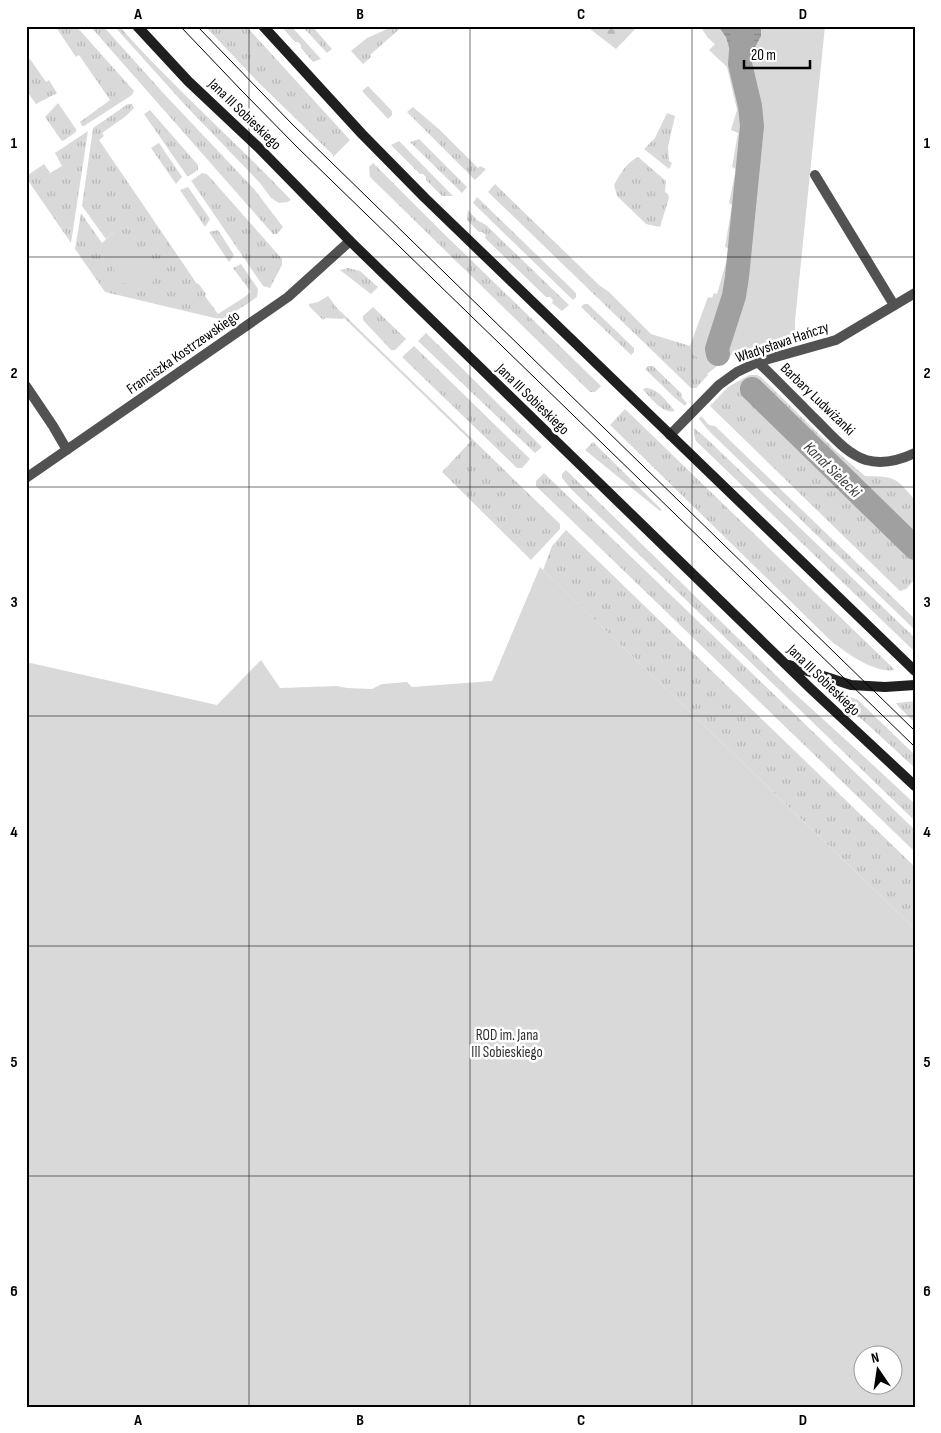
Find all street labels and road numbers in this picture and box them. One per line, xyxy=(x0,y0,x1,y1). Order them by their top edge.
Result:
street label: Jana III Sobieskiego xyxy=(203,74,285,154)
street label: Franciszka Kostrzewskiego xyxy=(123,306,244,399)
street label: Władysława Hańczy xyxy=(733,318,832,367)
street label: Jana III Sobieskiego xyxy=(491,359,573,439)
street label: Barbary Ludwiżanki xyxy=(776,359,859,440)
street label: Jana III Sobieskiego xyxy=(782,640,864,720)

